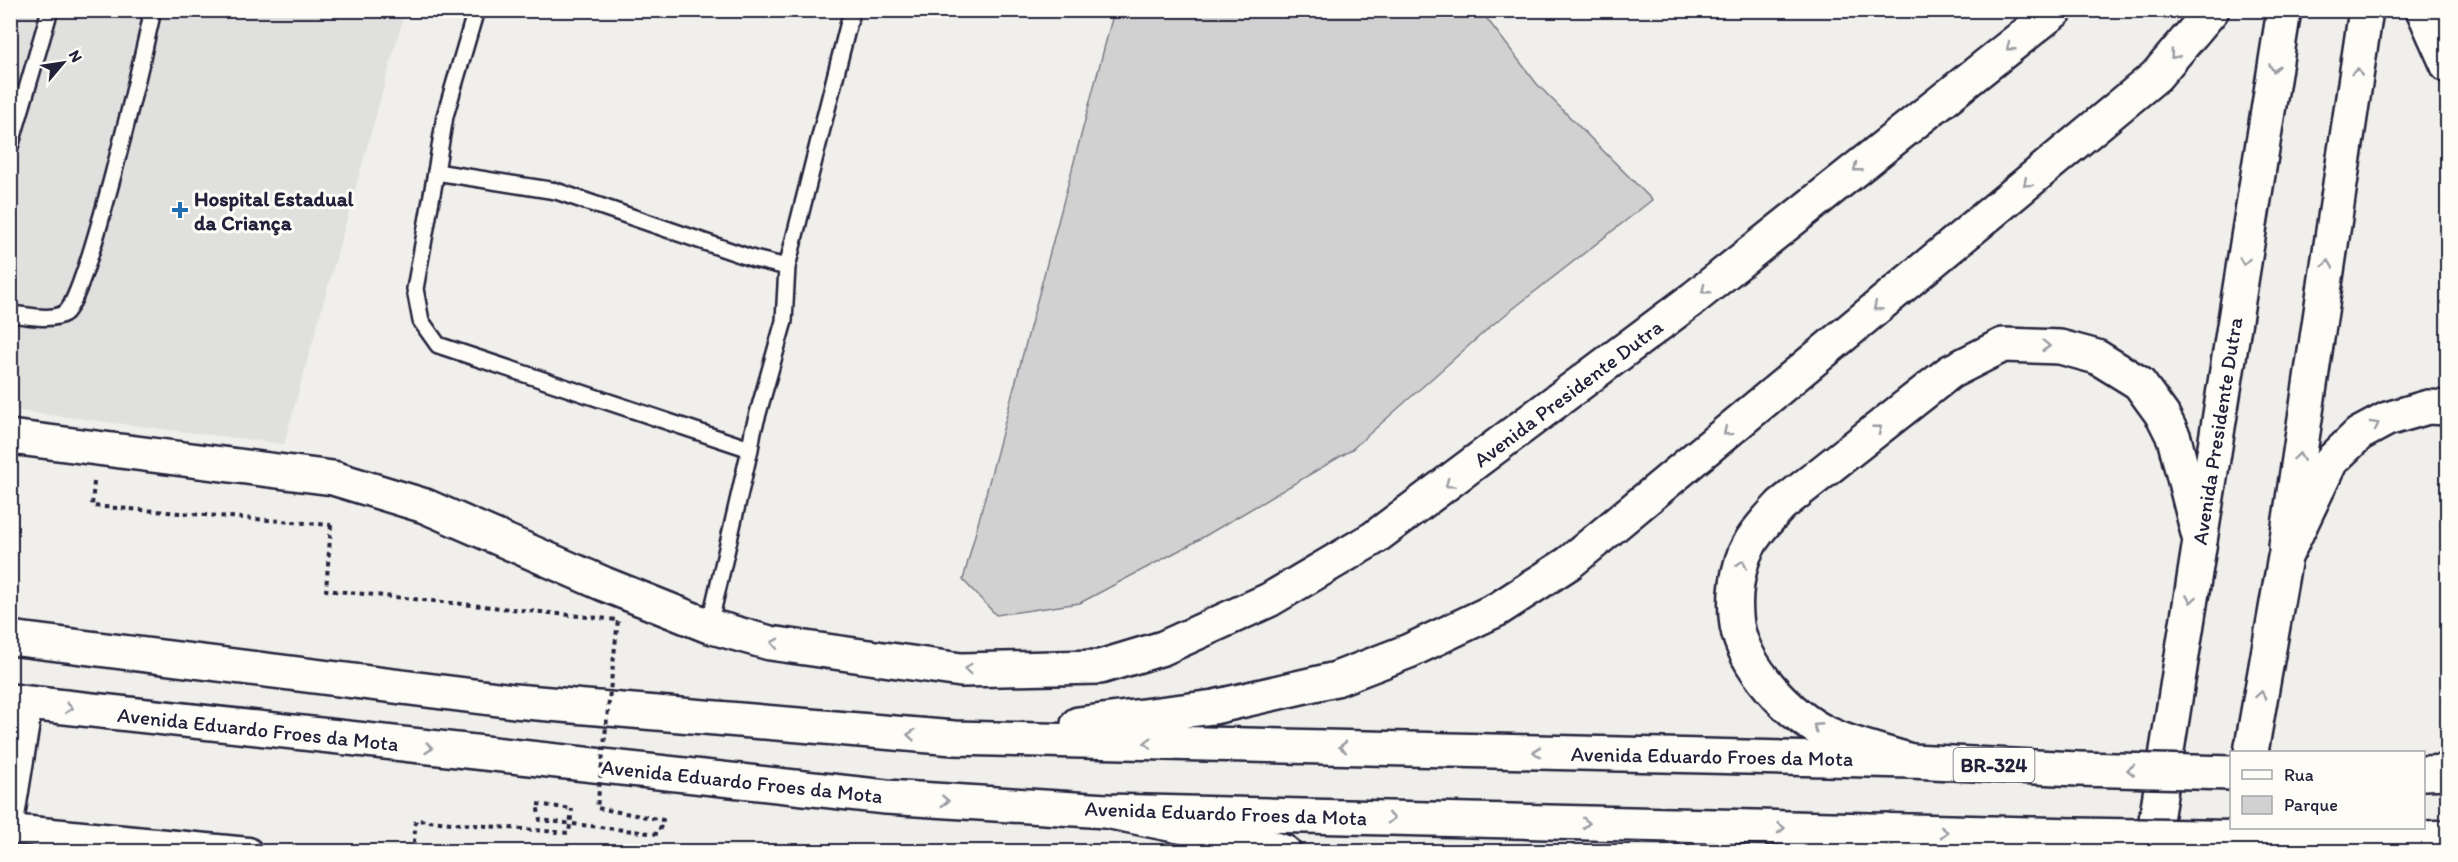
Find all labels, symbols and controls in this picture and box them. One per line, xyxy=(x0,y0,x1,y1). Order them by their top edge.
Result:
north arrow xyxy=(33,33,93,93)
one-way arrow xyxy=(2006,39,2017,50)
text: N xyxy=(65,47,87,65)
one-way arrow xyxy=(2170,48,2181,59)
one-way arrow xyxy=(2269,64,2281,73)
one-way arrow xyxy=(2350,67,2362,76)
one-way arrow xyxy=(1853,161,1864,172)
one-way arrow xyxy=(2023,176,2034,187)
place label: Hospital Estadual da Criança xyxy=(194,186,355,236)
marker: Hospital Estadual da Criança xyxy=(171,201,189,219)
one-way arrow xyxy=(2238,256,2251,266)
one-way arrow xyxy=(2322,260,2334,269)
one-way arrow xyxy=(1701,282,1712,293)
one-way arrow xyxy=(1873,300,1884,311)
street label: Avenida Presidente Dutra xyxy=(1469,314,1667,472)
street label: Avenida Presidente Dutra xyxy=(2187,315,2247,547)
one-way arrow xyxy=(2042,339,2051,352)
one-way arrow xyxy=(2369,421,2379,432)
one-way arrow xyxy=(1723,424,1734,435)
one-way arrow xyxy=(1871,425,1882,436)
one-way arrow xyxy=(2293,453,2305,462)
one-way arrow xyxy=(1444,476,1455,487)
one-way arrow xyxy=(1735,559,1747,570)
one-way arrow xyxy=(2185,594,2197,603)
one-way arrow xyxy=(770,637,780,650)
one-way arrow xyxy=(963,663,972,676)
one-way arrow xyxy=(2254,690,2267,700)
one-way arrow xyxy=(64,702,73,714)
street label: Avenida Eduardo Froes da Mota xyxy=(116,702,400,756)
one-way arrow xyxy=(1812,724,1823,735)
one-way arrow xyxy=(906,729,915,742)
one-way arrow xyxy=(1143,737,1152,749)
one-way arrow xyxy=(425,741,434,753)
one-way arrow xyxy=(1338,741,1347,754)
street label: Avenida Eduardo Froes da Mota xyxy=(1571,741,1853,771)
one-way arrow xyxy=(1533,746,1542,758)
road number: BR-324 xyxy=(1954,748,2034,782)
legend xyxy=(2230,751,2425,829)
street label: Avenida Eduardo Froes da Mota xyxy=(600,754,884,808)
one-way arrow xyxy=(2127,764,2136,777)
text: Rua xyxy=(2284,764,2314,786)
one-way arrow xyxy=(940,794,949,807)
text: Parque xyxy=(2284,794,2338,816)
street label: Avenida Eduardo Froes da Mota xyxy=(1084,796,1368,830)
one-way arrow xyxy=(1387,812,1396,824)
one-way arrow xyxy=(1582,817,1591,829)
one-way arrow xyxy=(1777,821,1786,834)
one-way arrow xyxy=(1940,825,1949,838)

